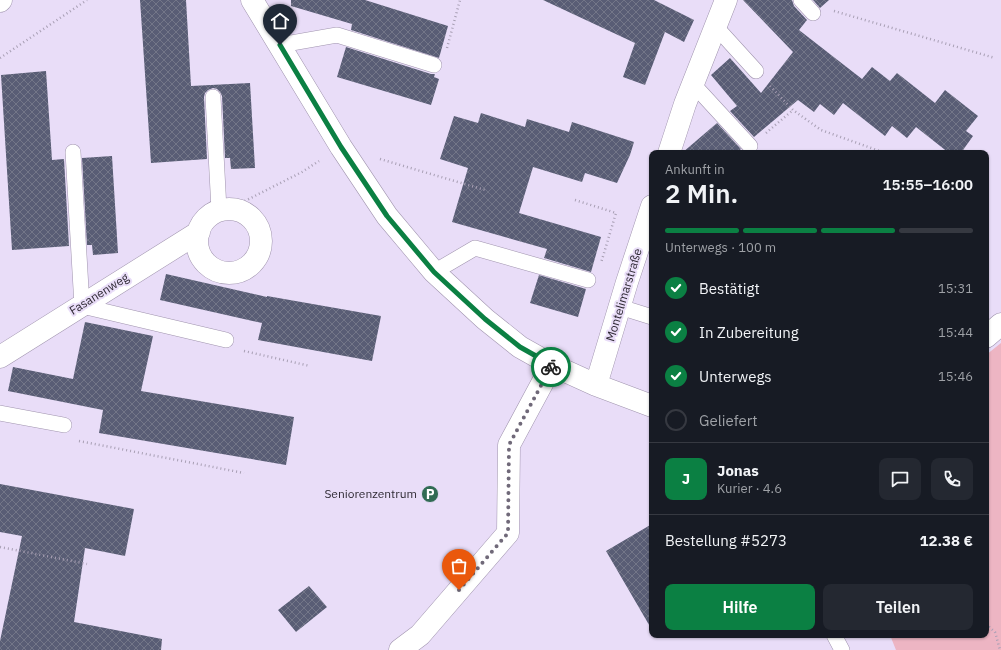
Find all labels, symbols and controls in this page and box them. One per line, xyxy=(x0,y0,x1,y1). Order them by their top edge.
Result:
pin xyxy=(263,4,297,45)
icon: home xyxy=(269,10,291,32)
text: Ankunft in xyxy=(665,161,725,178)
text: 15:55–16:00 xyxy=(883,175,973,194)
text: 2 Min. xyxy=(665,176,738,210)
text: Unterwegs · 100 m xyxy=(665,239,776,256)
street label: Montelimarstraße xyxy=(602,246,645,343)
street label: Fasanenweg xyxy=(66,269,132,318)
icon: check xyxy=(665,277,687,299)
text: Bestätigt xyxy=(699,279,760,298)
text: 15:31 xyxy=(938,280,973,297)
icon: check xyxy=(665,321,687,343)
text: In Zubereitung xyxy=(699,323,799,342)
text: 15:44 xyxy=(938,324,973,341)
courier xyxy=(531,347,571,387)
icon: bike xyxy=(540,356,562,378)
icon: check xyxy=(665,365,687,387)
text: Unterwegs xyxy=(699,367,772,386)
text: 15:46 xyxy=(938,368,973,385)
text: Geliefert xyxy=(699,411,758,430)
button: chat xyxy=(879,458,921,500)
button: phone xyxy=(931,458,973,500)
text: Jonas xyxy=(717,461,759,480)
text: J xyxy=(682,469,690,488)
text: Kurier · 4.6 xyxy=(717,480,782,497)
parking icon: Seniorenzentrum xyxy=(420,484,440,504)
place label: Seniorenzentrum xyxy=(324,486,417,501)
text: Bestellung #5273 xyxy=(665,531,787,550)
text: 12.38 € xyxy=(919,531,973,550)
pin xyxy=(442,549,476,590)
icon: bag xyxy=(448,555,470,577)
button: Hilfe xyxy=(665,584,815,630)
button: Teilen xyxy=(823,584,973,630)

